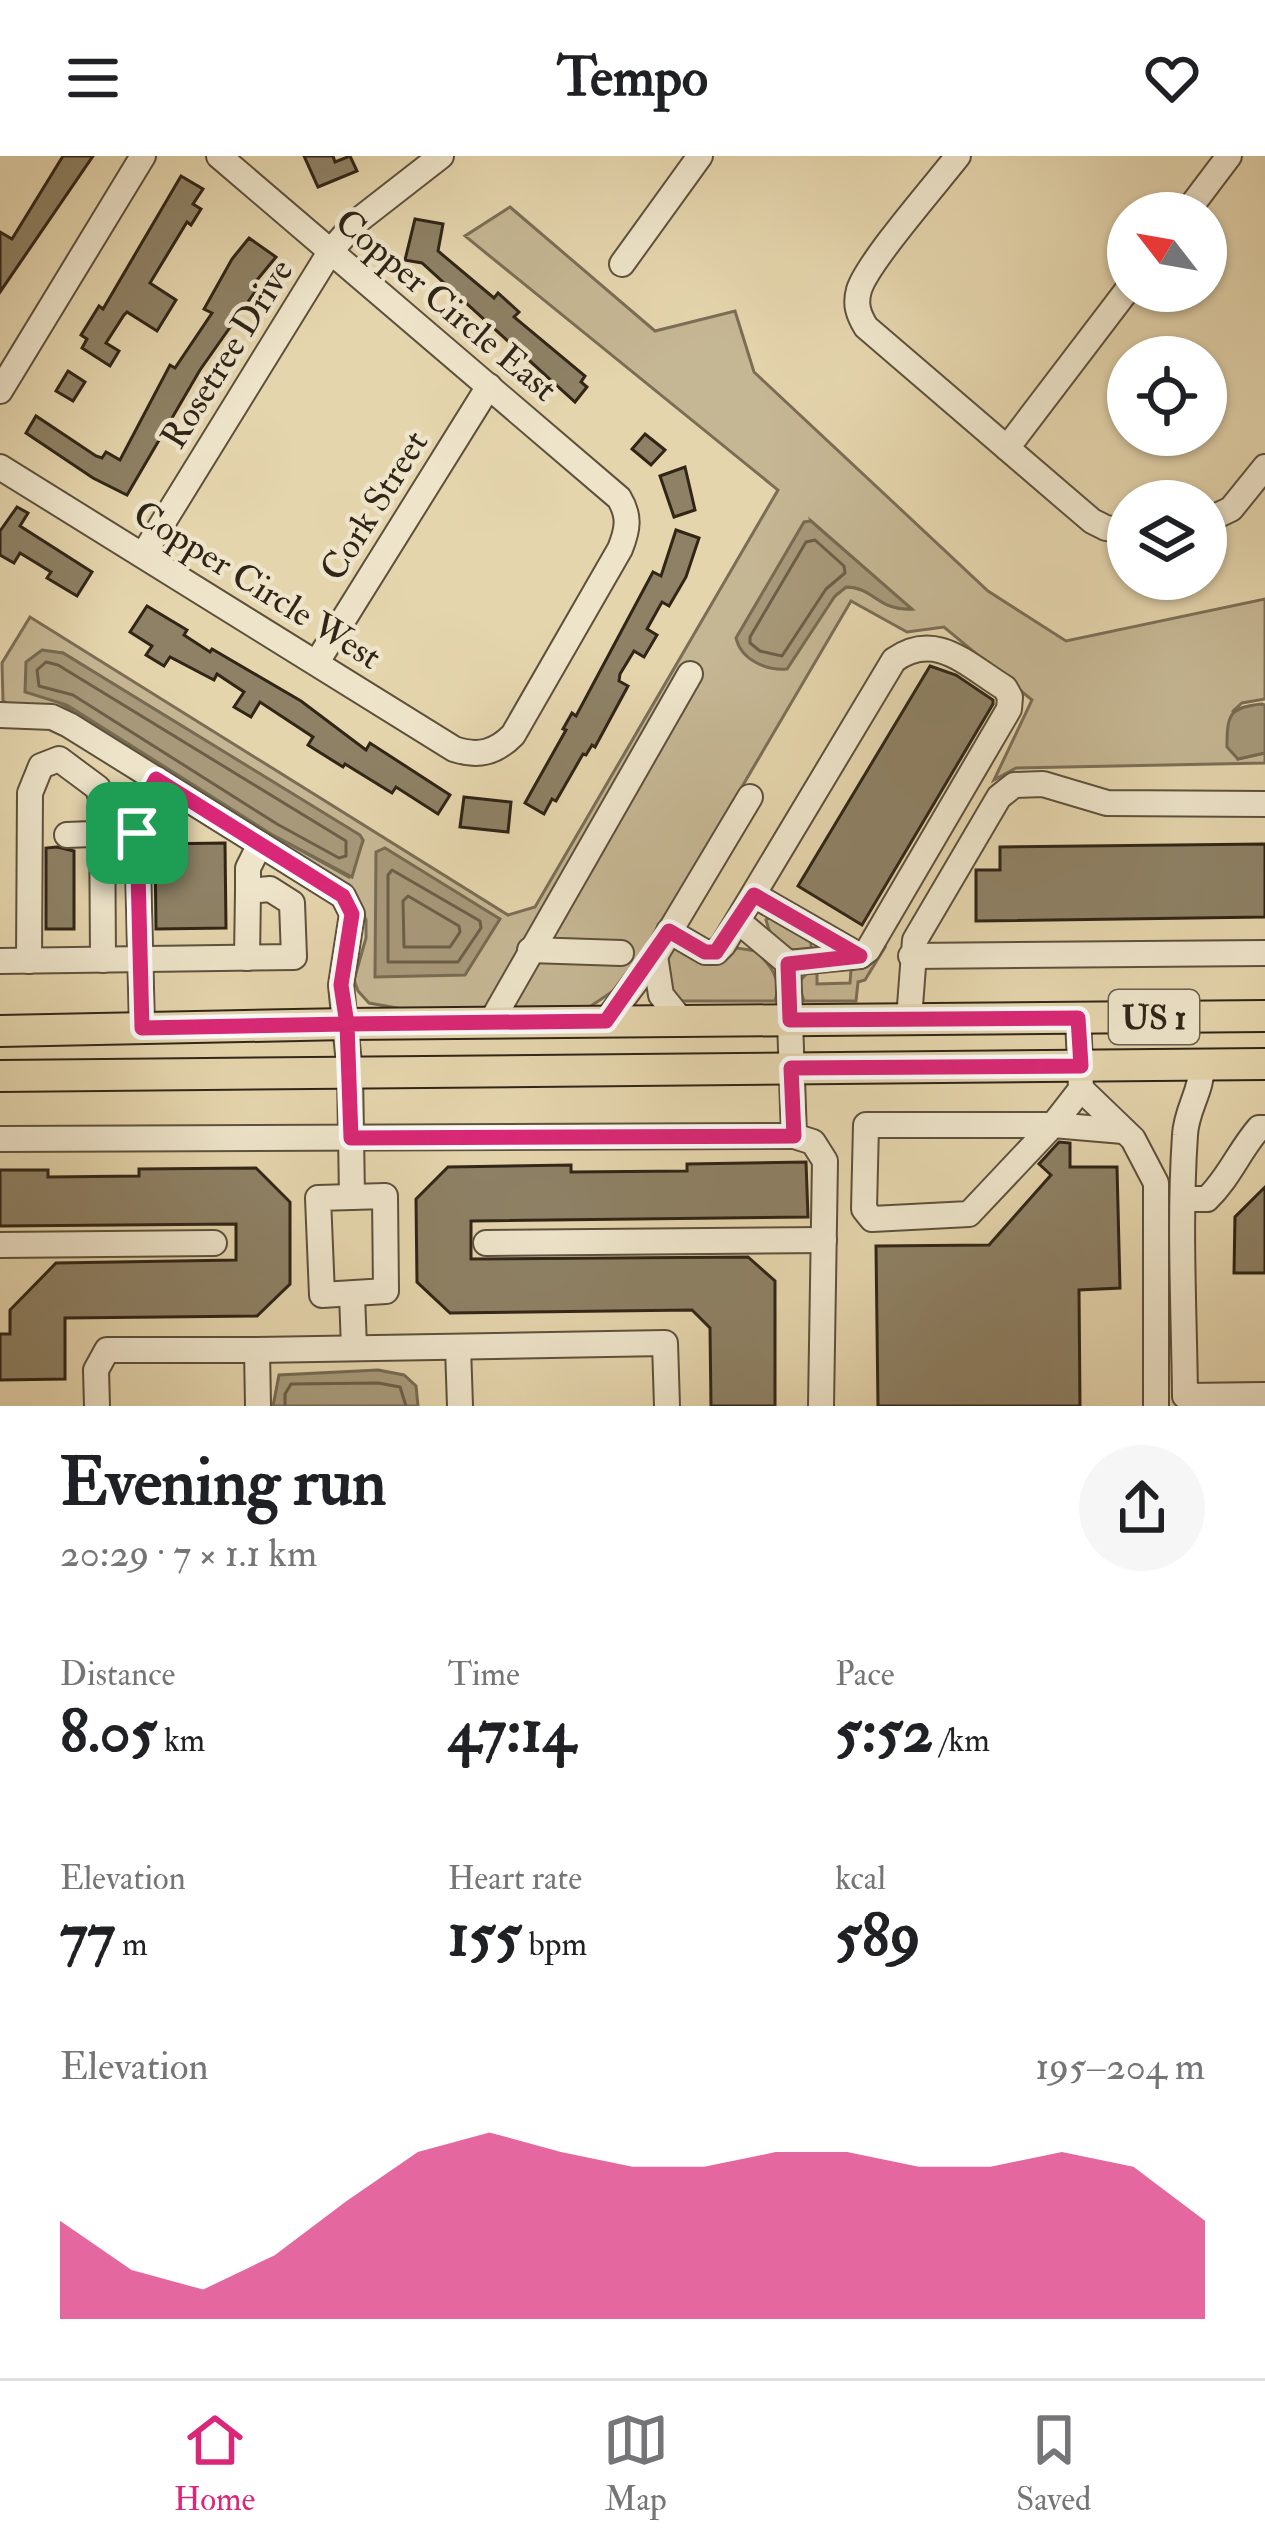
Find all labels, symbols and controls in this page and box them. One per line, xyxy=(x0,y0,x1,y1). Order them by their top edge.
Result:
text: Tempo xyxy=(557,44,708,112)
icon: menu xyxy=(60,45,126,111)
icon: heart xyxy=(1139,45,1205,111)
north arrow xyxy=(1107,192,1227,312)
map controls xyxy=(1107,192,1227,600)
street label: Copper Circle East xyxy=(326,199,566,411)
street label: Rosetree Drive xyxy=(151,251,303,457)
button: locate xyxy=(1107,336,1227,456)
street label: Cork Street xyxy=(311,422,438,589)
button: layers xyxy=(1107,480,1227,600)
street label: Copper Circle West xyxy=(125,491,389,680)
pin xyxy=(86,782,188,884)
icon: arrive xyxy=(104,800,170,866)
road number: US 1 xyxy=(1109,990,1199,1044)
text: Evening run xyxy=(60,1442,386,1525)
button: share xyxy=(1079,1445,1205,1571)
text: 20:29 · 7 × 1.1 km xyxy=(60,1529,317,1578)
text: Distance xyxy=(60,1654,175,1695)
text: Time xyxy=(448,1654,520,1695)
text: Pace xyxy=(835,1654,895,1695)
text: 8.05 xyxy=(60,1695,157,1770)
text: 47:14 xyxy=(448,1695,575,1770)
text: 5:52 xyxy=(835,1695,933,1770)
text: km xyxy=(157,1720,205,1761)
text: /km xyxy=(933,1720,990,1761)
text: Elevation xyxy=(60,1858,186,1899)
text: Heart rate xyxy=(448,1858,582,1899)
text: kcal xyxy=(835,1858,886,1899)
text: 77 xyxy=(60,1899,115,1974)
text: 155 xyxy=(448,1899,522,1974)
text: 589 xyxy=(835,1899,921,1974)
text: m xyxy=(115,1924,148,1965)
text: bpm xyxy=(522,1924,587,1965)
text: Elevation xyxy=(60,2042,209,2091)
text: 195–204 m xyxy=(1035,2042,1205,2091)
tab: Home xyxy=(174,2407,255,2520)
tab: Map xyxy=(603,2407,669,2520)
tab: Saved xyxy=(1016,2407,1091,2520)

